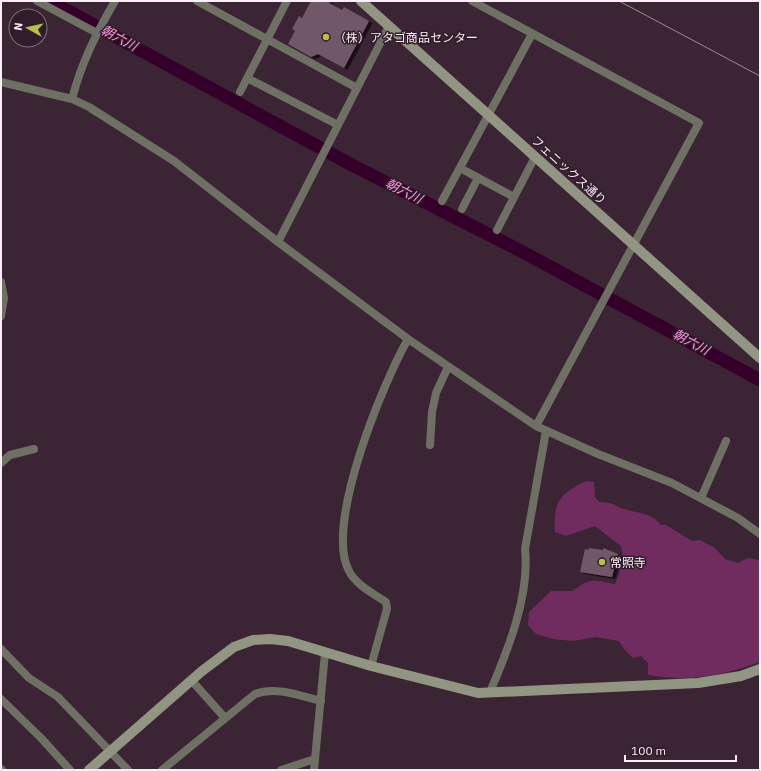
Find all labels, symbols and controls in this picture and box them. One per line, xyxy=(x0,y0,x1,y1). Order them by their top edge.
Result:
north arrow xyxy=(8,8,48,48)
water label: 朝六川 xyxy=(98,21,142,56)
text: N xyxy=(11,22,26,32)
place label: （株）アタゴ商品センター xyxy=(334,30,478,45)
marker: （株）アタゴ商品センター xyxy=(321,32,331,42)
street label: フェニックス通り xyxy=(528,132,610,208)
water label: 朝六川 xyxy=(383,175,427,208)
water label: 朝六川 xyxy=(670,325,714,360)
place label: 常照寺 xyxy=(610,555,646,570)
marker: 常照寺 xyxy=(597,557,607,567)
scale bar xyxy=(625,737,736,763)
text: 100 m xyxy=(631,743,666,758)

